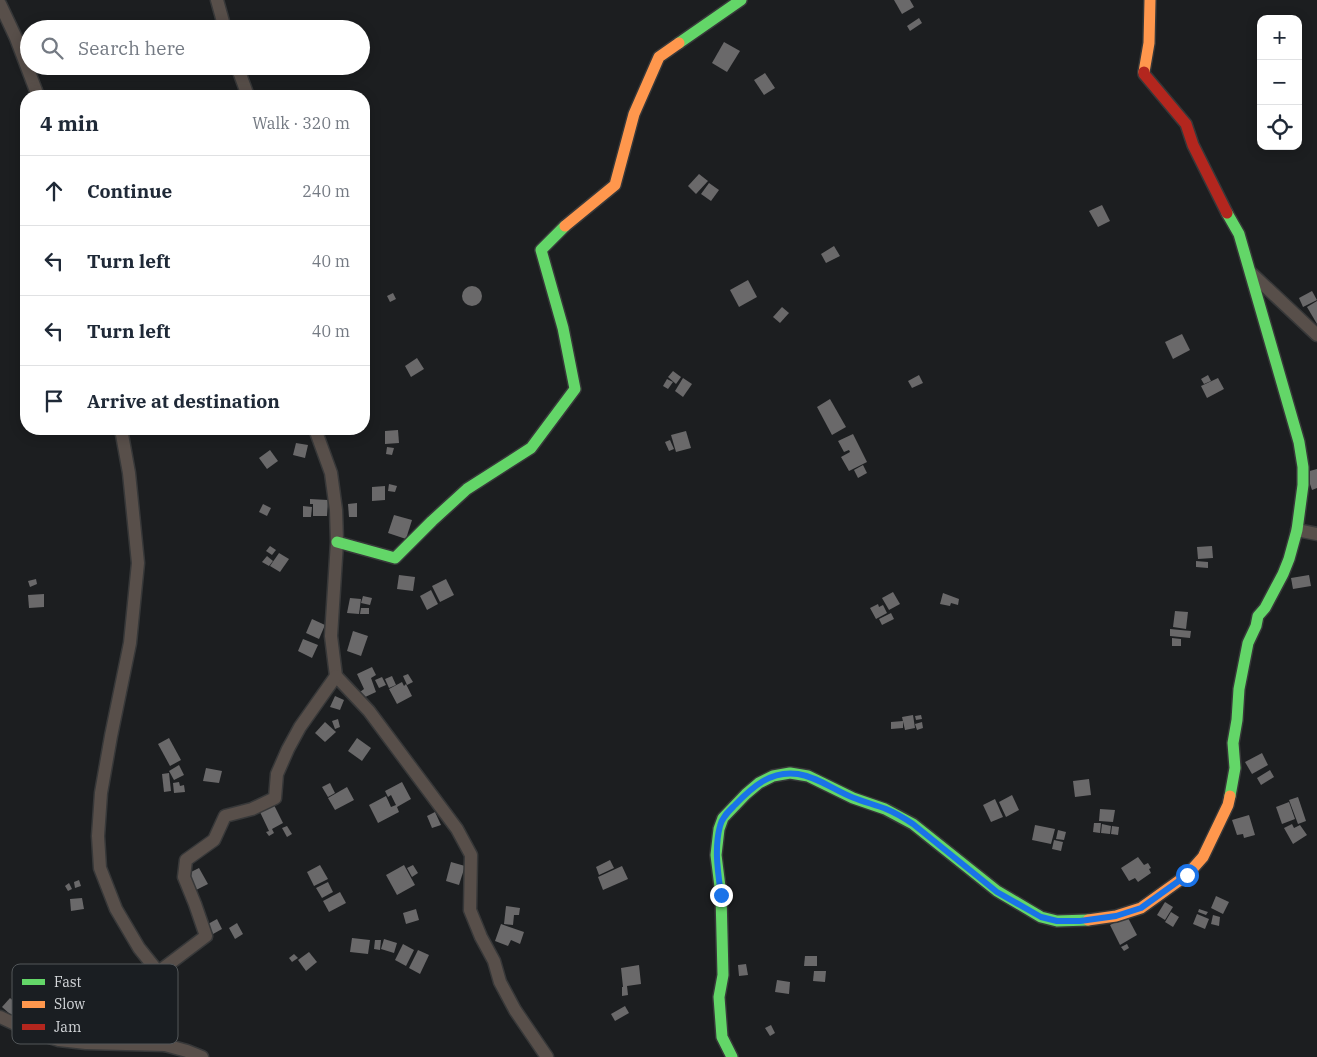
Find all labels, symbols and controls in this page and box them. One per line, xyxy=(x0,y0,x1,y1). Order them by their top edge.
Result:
map controls xyxy=(1257,15,1302,150)
button: + xyxy=(1257,15,1302,60)
search box xyxy=(20,20,370,75)
icon: search xyxy=(38,34,66,62)
text: Search here xyxy=(78,36,185,60)
button: − xyxy=(1257,60,1302,105)
button: locate xyxy=(1257,105,1302,150)
text: 4 min xyxy=(40,109,99,137)
text: Walk · 320 m xyxy=(252,113,350,133)
icon: ahead xyxy=(40,177,68,205)
text: Continue xyxy=(87,179,172,203)
text: 240 m xyxy=(302,181,350,201)
icon: left xyxy=(40,247,68,275)
text: Turn left xyxy=(87,249,170,273)
text: 40 m xyxy=(312,251,350,271)
icon: left xyxy=(40,317,68,345)
text: Turn left xyxy=(87,319,170,343)
text: 40 m xyxy=(312,321,350,341)
icon: arrive xyxy=(40,387,68,415)
text: Arrive at destination xyxy=(87,389,280,413)
route start xyxy=(1176,864,1199,887)
route end xyxy=(710,884,733,907)
legend xyxy=(12,964,178,1044)
text: Fast xyxy=(54,973,82,991)
text: Slow xyxy=(54,995,85,1013)
text: Jam xyxy=(54,1018,81,1036)

